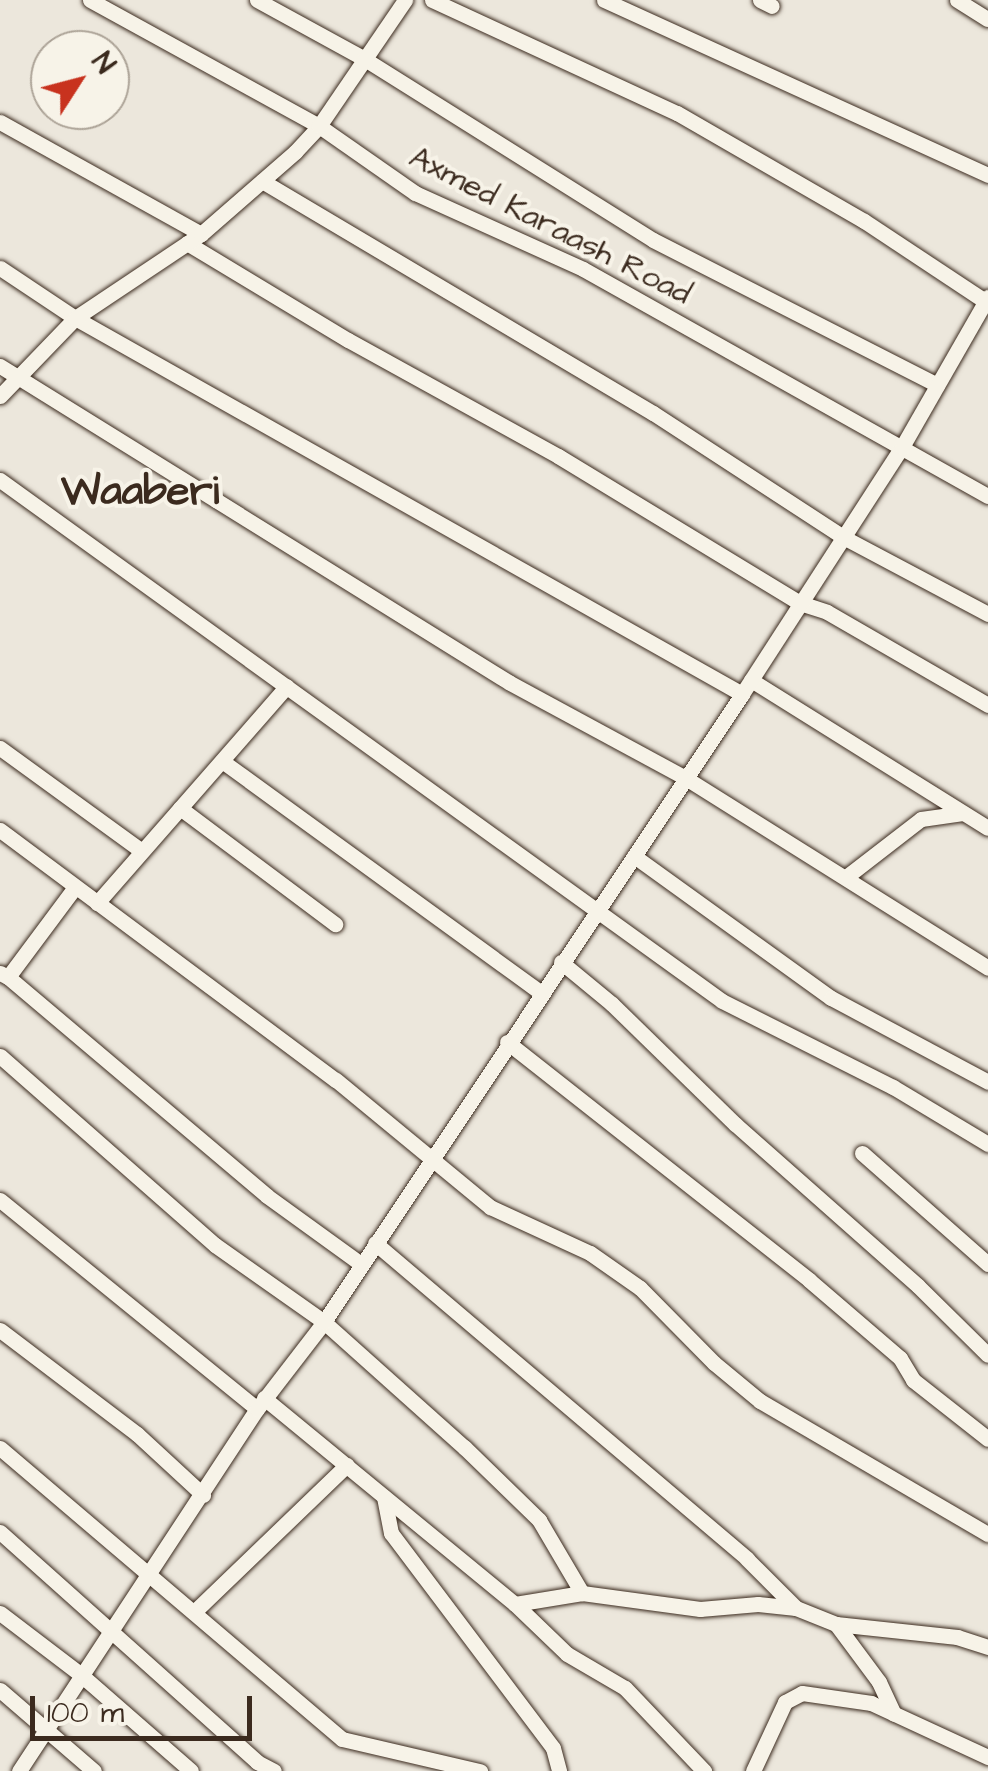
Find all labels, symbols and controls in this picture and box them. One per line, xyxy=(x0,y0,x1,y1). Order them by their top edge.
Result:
north arrow xyxy=(30,30,130,130)
text: N xyxy=(82,45,124,82)
street label: Axmed Karaash Road xyxy=(403,138,697,314)
district label: Waaberi xyxy=(61,467,219,517)
scale bar xyxy=(35,1676,258,1738)
text: 100 m xyxy=(47,1692,124,1734)

